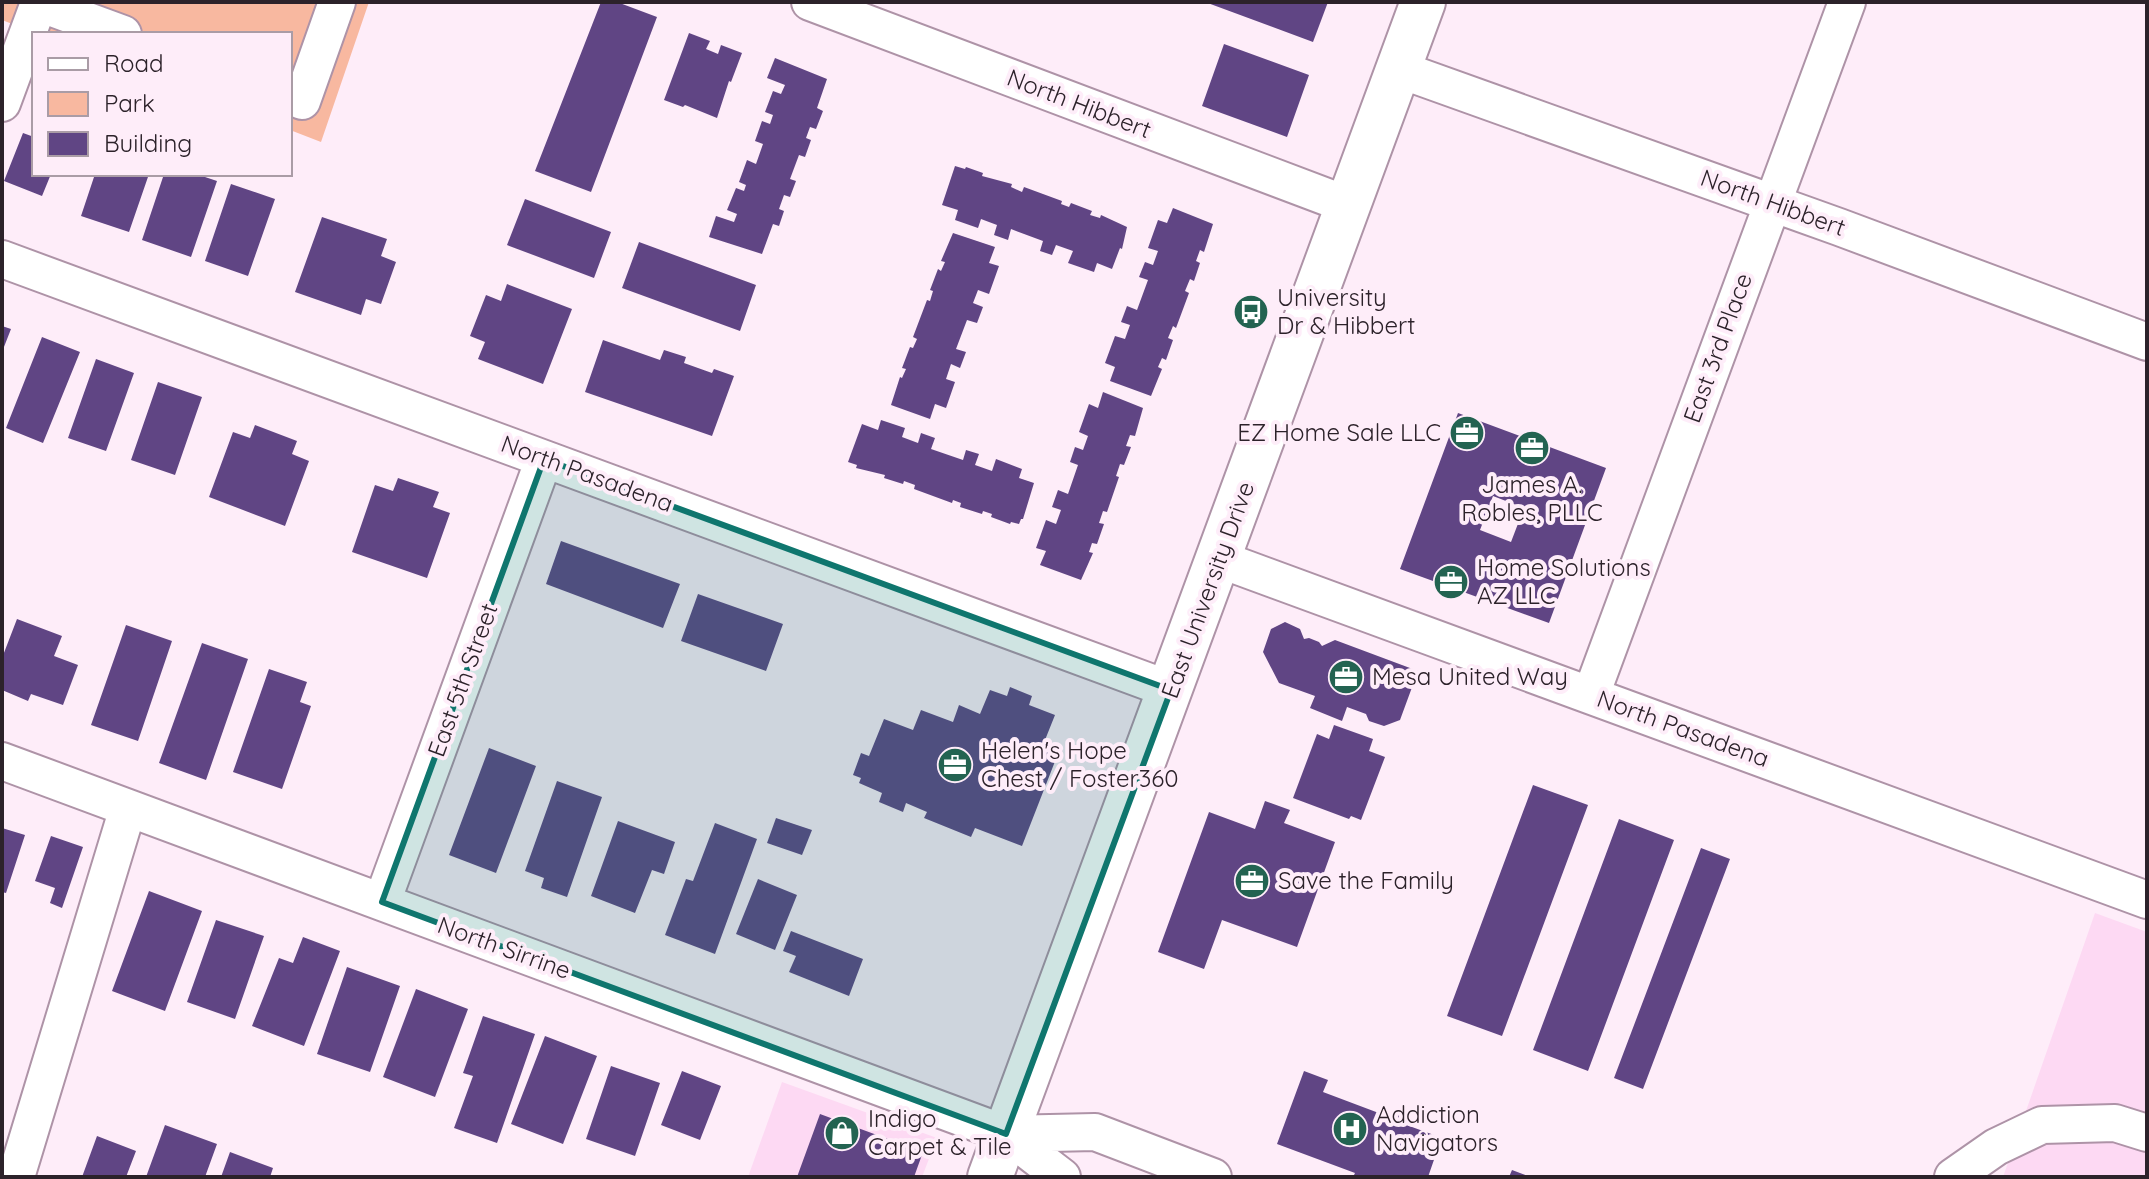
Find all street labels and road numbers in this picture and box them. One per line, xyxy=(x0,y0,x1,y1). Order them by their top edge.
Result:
street label: North Hibbert xyxy=(1003,62,1156,144)
street label: North Hibbert xyxy=(1697,162,1850,242)
street label: East 3rd Place xyxy=(1676,269,1758,426)
street label: North Pasadena xyxy=(497,428,677,518)
street label: East University Drive xyxy=(1154,477,1260,702)
street label: East 5th Street xyxy=(420,599,504,760)
street label: North Pasadena xyxy=(1593,683,1773,773)
street label: North Sirrine xyxy=(434,909,575,985)

